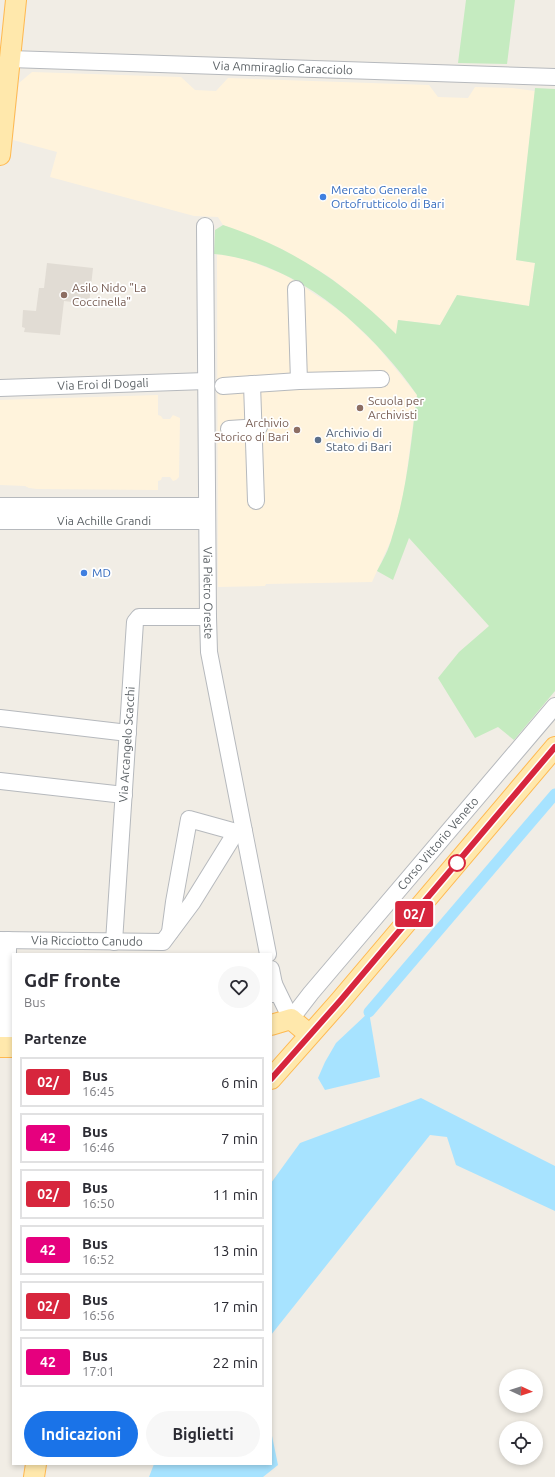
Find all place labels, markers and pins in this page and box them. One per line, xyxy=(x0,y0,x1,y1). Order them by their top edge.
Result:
place label: Mercato Generale Ortofrutticolo di Bari xyxy=(331,183,444,210)
marker: Mercato Generale Ortofrutticolo di Bari xyxy=(318,192,328,202)
place label: Asilo Nido "La Coccinella" xyxy=(72,281,146,308)
marker: Asilo Nido "La Coccinella" xyxy=(59,290,69,300)
place label: Scuola per Archivisti xyxy=(368,394,424,421)
marker: Scuola per Archivisti xyxy=(355,403,365,413)
place label: Archivio Storico di Bari xyxy=(214,416,289,443)
marker: Archivio Storico di Bari xyxy=(292,425,302,435)
place label: Archivio di Stato di Bari xyxy=(326,426,392,453)
marker: Archivio di Stato di Bari xyxy=(313,435,323,445)
place label: MD xyxy=(92,566,111,579)
marker: MD xyxy=(79,568,89,578)
unlabelled marker xyxy=(448,854,466,872)

